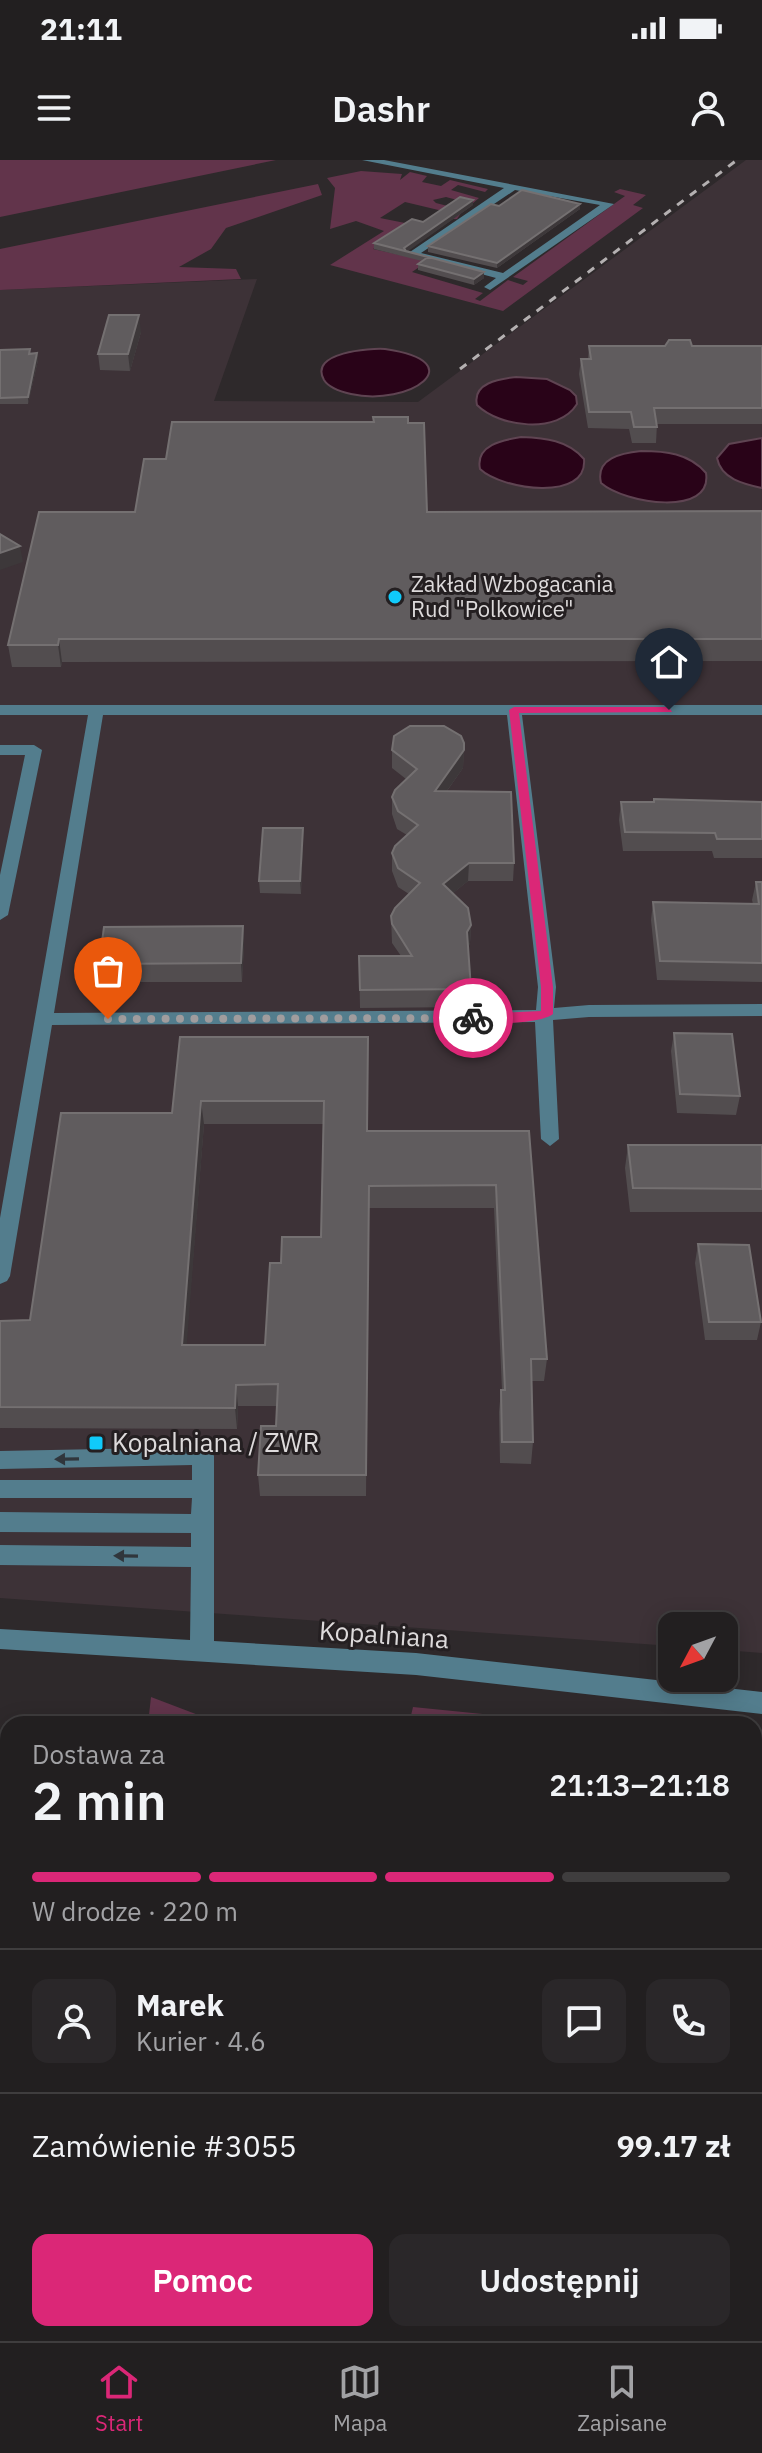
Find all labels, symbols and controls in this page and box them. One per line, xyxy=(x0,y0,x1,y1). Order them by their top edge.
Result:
text: 21:11 xyxy=(40,9,122,48)
text: Dashr xyxy=(332,85,430,132)
icon: menu xyxy=(32,86,76,130)
icon: person xyxy=(686,86,730,130)
place label: Zakład Wzbogacania Rud "Polkowice" xyxy=(411,569,614,623)
marker: Zakład Wzbogacania Rud "Polkowice" xyxy=(386,588,404,606)
pin xyxy=(635,628,703,710)
icon: home xyxy=(647,640,691,684)
pin xyxy=(74,937,142,1019)
icon: bag xyxy=(86,949,130,993)
courier xyxy=(433,978,513,1058)
icon: bike xyxy=(451,996,495,1040)
place label: Kopalniana / ZWR xyxy=(112,1425,319,1459)
marker: Kopalniana / ZWR xyxy=(87,1434,105,1452)
one-way arrow xyxy=(54,1453,79,1465)
one-way arrow xyxy=(113,1550,138,1563)
north arrow xyxy=(658,1612,738,1692)
map controls xyxy=(658,1612,738,1692)
street label: Kopalniana xyxy=(318,1613,450,1656)
text: Dostawa za xyxy=(32,1737,165,1771)
text: 21:13–21:18 xyxy=(549,1765,730,1804)
text: 2 min xyxy=(32,1767,167,1834)
text: W drodze · 220 m xyxy=(32,1894,238,1928)
button: person xyxy=(32,1979,116,2063)
button: chat xyxy=(542,1979,626,2063)
button: phone xyxy=(646,1979,730,2063)
text: Marek xyxy=(136,1985,224,2024)
text: Kurier · 4.6 xyxy=(136,2024,266,2058)
text: Zamówienie #3055 xyxy=(32,2126,297,2165)
text: 99.17 zł xyxy=(617,2126,730,2165)
button: Pomoc xyxy=(32,2234,373,2326)
button: Udostępnij xyxy=(389,2234,730,2326)
tab: Start xyxy=(95,2360,143,2437)
tab: Mapa xyxy=(333,2360,387,2437)
tab: Zapisane xyxy=(577,2360,667,2437)

